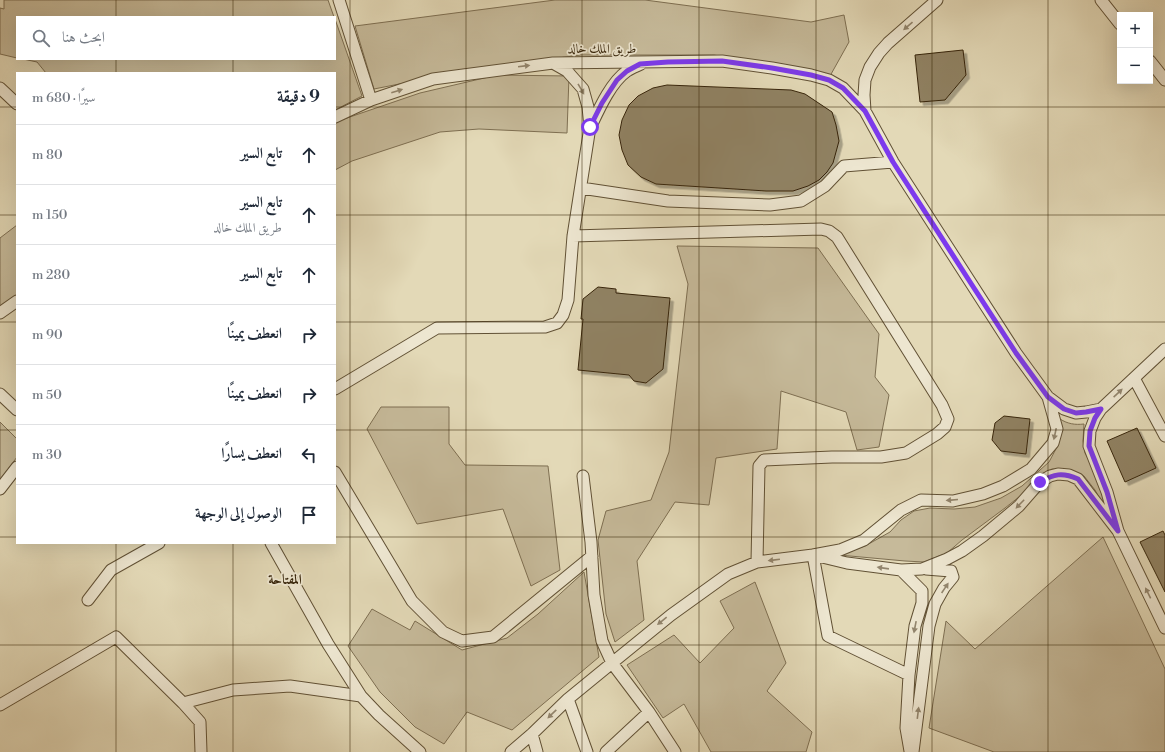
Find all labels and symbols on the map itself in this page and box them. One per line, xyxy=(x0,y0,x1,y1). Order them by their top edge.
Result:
one-way arrow xyxy=(903,21,914,30)
street label: طريق الملك خالد xyxy=(568,41,636,57)
one-way arrow xyxy=(518,63,530,69)
one-way arrow xyxy=(578,83,585,95)
one-way arrow xyxy=(391,88,403,94)
route start xyxy=(581,118,599,136)
one-way arrow xyxy=(1112,389,1123,398)
one-way arrow xyxy=(1052,428,1058,440)
route end xyxy=(1031,473,1049,491)
one-way arrow xyxy=(946,497,958,504)
one-way arrow xyxy=(1015,499,1025,509)
one-way arrow xyxy=(768,557,780,563)
one-way arrow xyxy=(877,565,889,571)
district label: المفتاحة xyxy=(268,571,302,589)
one-way arrow xyxy=(941,582,949,593)
one-way arrow xyxy=(1145,587,1151,599)
one-way arrow xyxy=(657,617,668,626)
one-way arrow xyxy=(912,621,918,634)
one-way arrow xyxy=(915,707,921,719)
one-way arrow xyxy=(547,710,557,719)

